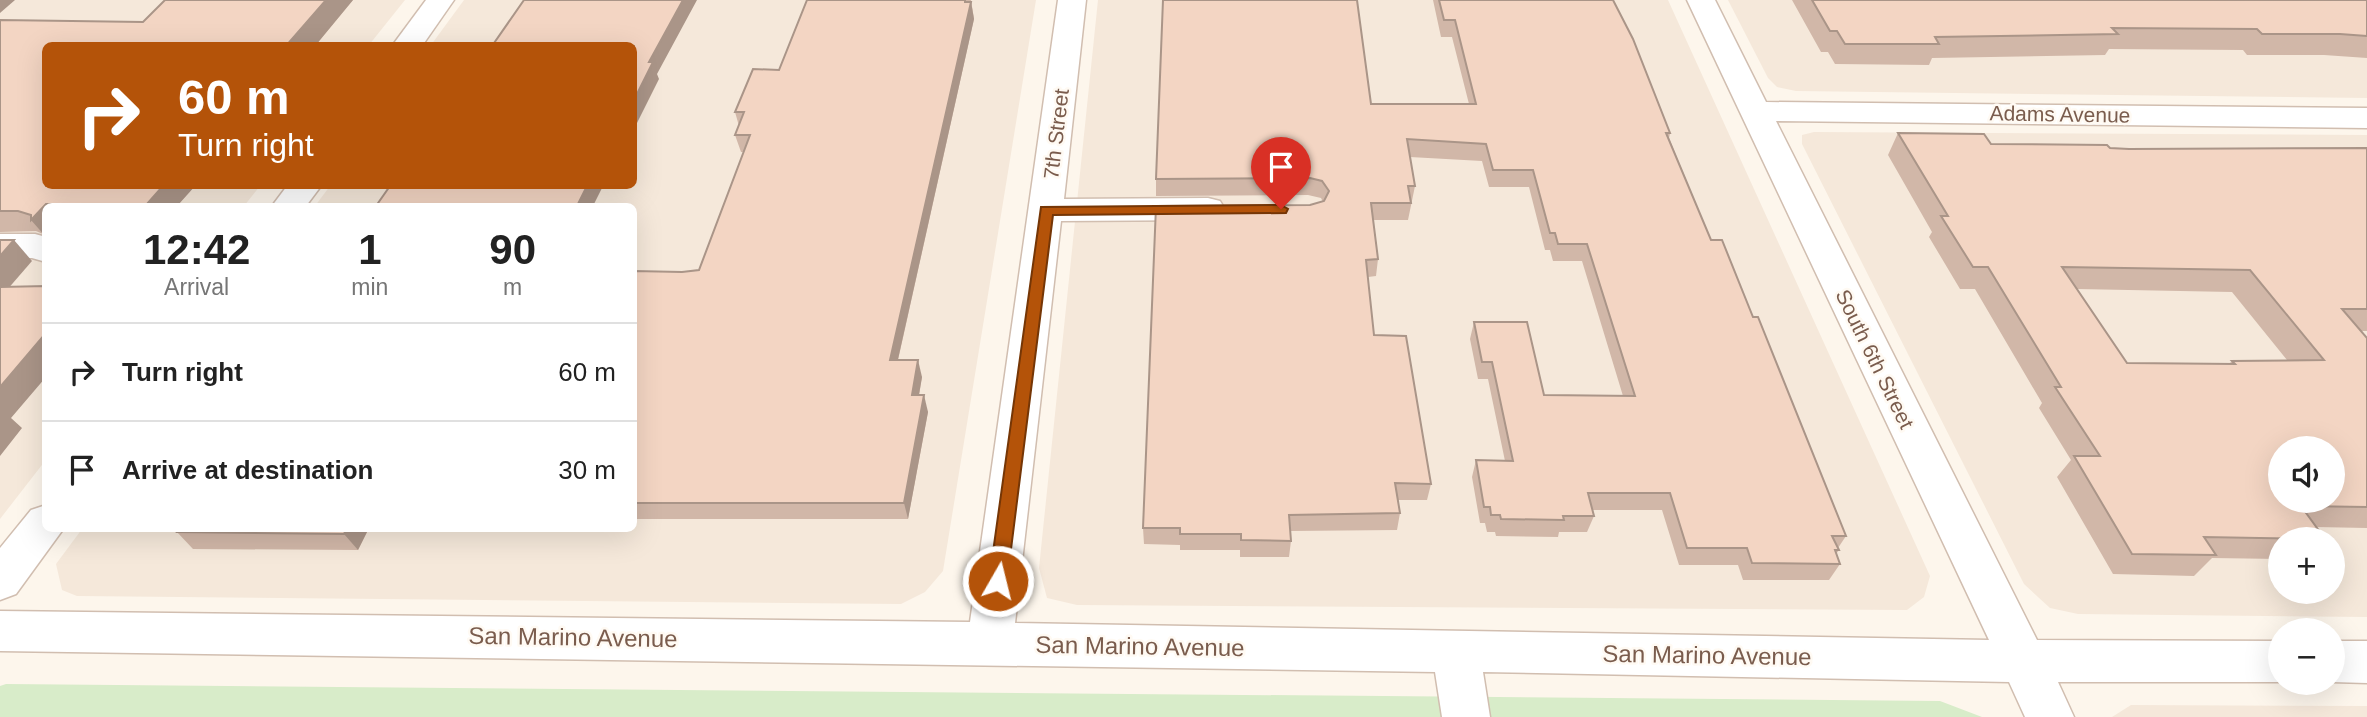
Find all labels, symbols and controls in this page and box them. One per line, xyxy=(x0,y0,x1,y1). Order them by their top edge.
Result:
icon: right xyxy=(63,70,154,161)
text: 60 m xyxy=(178,70,290,124)
street label: 7th Street xyxy=(1039,87,1073,181)
street label: Adams Avenue xyxy=(1989,101,2131,127)
text: Turn right xyxy=(178,127,314,163)
pin xyxy=(1251,137,1311,209)
icon: arrive xyxy=(1262,148,1300,186)
text: 12:42 xyxy=(143,226,250,273)
text: 1 xyxy=(358,226,382,273)
text: 90 xyxy=(489,226,536,273)
text: Arrival xyxy=(164,274,229,300)
text: min xyxy=(351,274,388,300)
text: m xyxy=(503,274,522,300)
street label: South 6th Street xyxy=(1831,286,1919,432)
icon: right xyxy=(63,353,101,391)
text: Turn right xyxy=(122,357,243,387)
text: 60 m xyxy=(558,357,616,387)
map controls xyxy=(2268,436,2345,695)
button: sound xyxy=(2268,436,2345,513)
icon: arrive xyxy=(63,451,101,489)
text: Arrive at destination xyxy=(122,455,373,485)
text: 30 m xyxy=(558,455,616,485)
button: + xyxy=(2268,527,2345,604)
position arrow xyxy=(961,544,1035,618)
button: − xyxy=(2268,618,2345,695)
street label: San Marino Avenue xyxy=(468,622,678,652)
street label: San Marino Avenue xyxy=(1035,631,1245,661)
street label: San Marino Avenue xyxy=(1602,640,1812,670)

